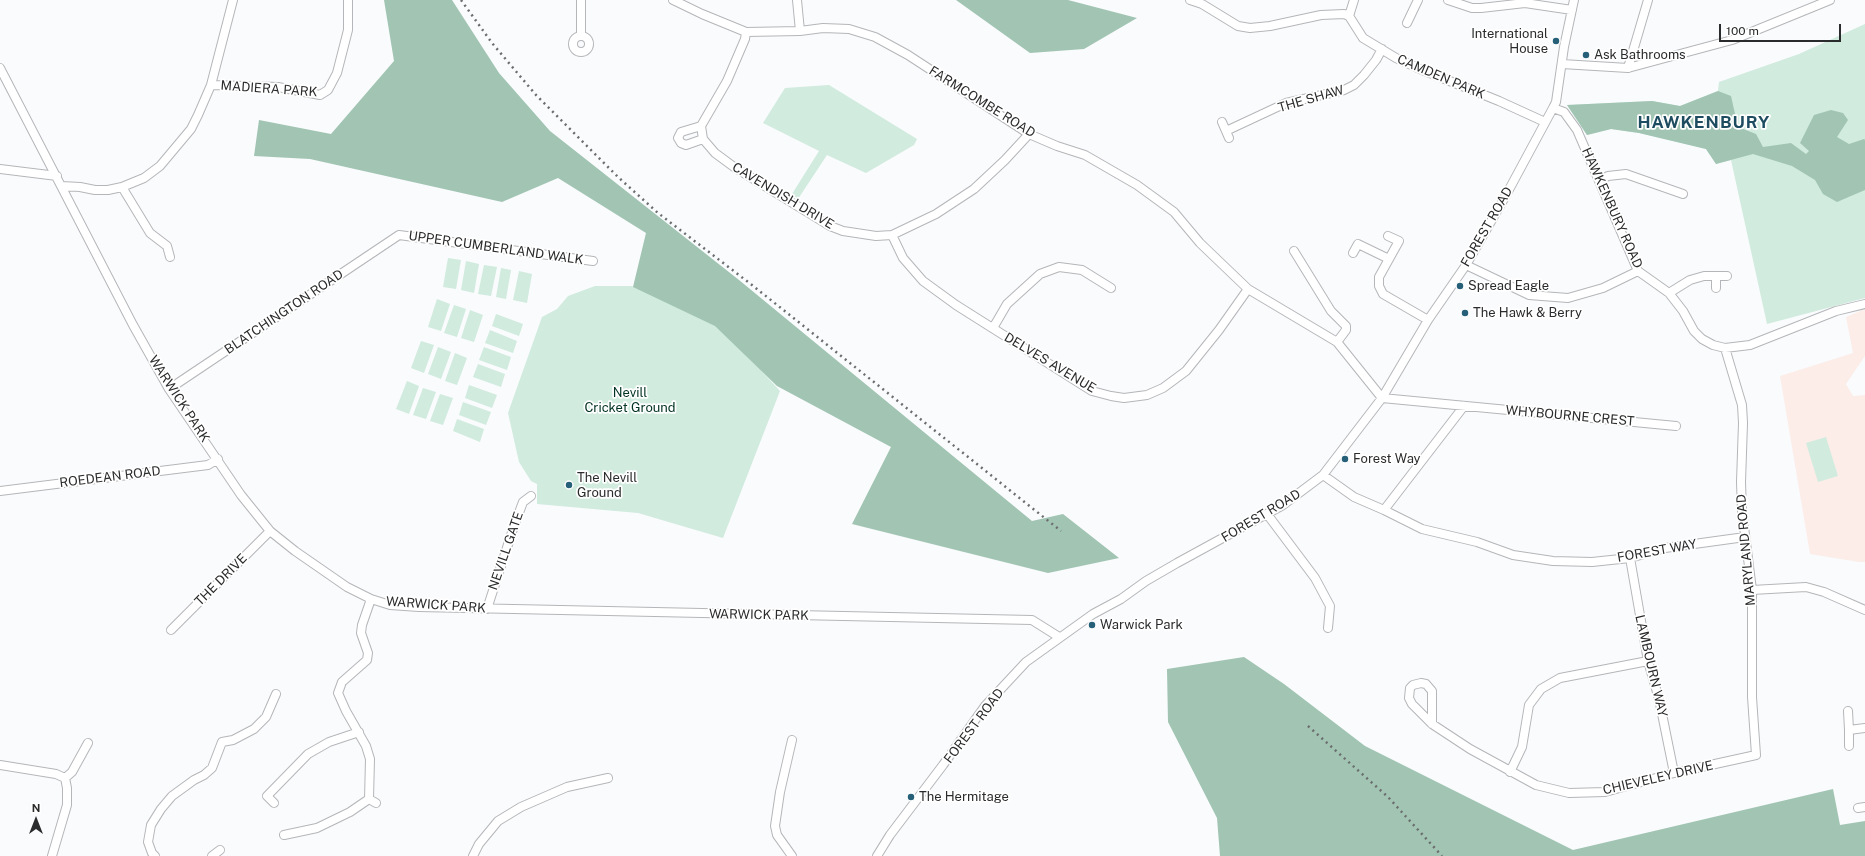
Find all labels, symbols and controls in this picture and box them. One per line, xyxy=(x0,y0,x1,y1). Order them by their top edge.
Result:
scale bar xyxy=(1721,16,1843,42)
text: 100 m xyxy=(1726,24,1759,38)
place label: International House xyxy=(1471,26,1548,57)
marker: International House xyxy=(1551,36,1561,46)
place label: Ask Bathrooms xyxy=(1594,47,1686,63)
marker: Ask Bathrooms xyxy=(1581,50,1591,60)
street label: CAMDEN PARK xyxy=(1395,51,1487,103)
street label: FARMCOMBE ROAD xyxy=(926,63,1038,141)
street label: MADIERA PARK xyxy=(220,78,318,100)
street label: THE SHAW xyxy=(1276,82,1346,116)
district label: HAWKENBURY xyxy=(1638,113,1770,133)
street label: HAWKENBURY ROAD xyxy=(1578,145,1646,271)
street label: CAVENDISH DRIVE xyxy=(729,159,837,233)
street label: FOREST ROAD xyxy=(1458,184,1516,270)
street label: UPPER CUMBERLAND WALK xyxy=(408,228,584,268)
street label: BLATCHINGTON ROAD xyxy=(222,266,346,358)
place label: Spread Eagle xyxy=(1468,278,1549,294)
marker: Spread Eagle xyxy=(1455,281,1465,291)
place label: The Hawk & Berry xyxy=(1473,305,1582,321)
marker: The Hawk & Berry xyxy=(1460,308,1470,318)
street label: DELVES AVENUE xyxy=(1001,330,1099,396)
street label: WARWICK PARK xyxy=(145,353,213,445)
park label: Nevill Cricket Ground xyxy=(584,385,676,416)
street label: WHYBOURNE CREST xyxy=(1505,403,1635,429)
place label: Forest Way xyxy=(1353,451,1421,467)
marker: Forest Way xyxy=(1340,454,1350,464)
street label: ROEDEAN ROAD xyxy=(59,463,161,491)
place label: The Nevill Ground xyxy=(577,470,637,501)
marker: The Nevill Ground xyxy=(564,480,574,490)
street label: FOREST ROAD xyxy=(1219,486,1303,546)
street label: MARYLAND ROAD xyxy=(1733,493,1759,607)
street label: NEVILL GATE xyxy=(485,510,527,592)
street label: FOREST WAY xyxy=(1616,536,1698,566)
street label: THE DRIVE xyxy=(192,551,250,609)
street label: WARWICK PARK xyxy=(386,594,486,616)
street label: WARWICK PARK xyxy=(709,606,809,624)
street label: LAMBOURN WAY xyxy=(1632,613,1670,719)
place label: Warwick Park xyxy=(1100,617,1183,633)
marker: Warwick Park xyxy=(1087,620,1097,630)
street label: FOREST ROAD xyxy=(941,686,1007,766)
street label: CHIEVELEY DRIVE xyxy=(1601,758,1715,798)
place label: The Hermitage xyxy=(919,789,1009,805)
marker: The Hermitage xyxy=(906,792,916,802)
north arrow xyxy=(16,800,56,840)
text: N xyxy=(32,802,40,814)

